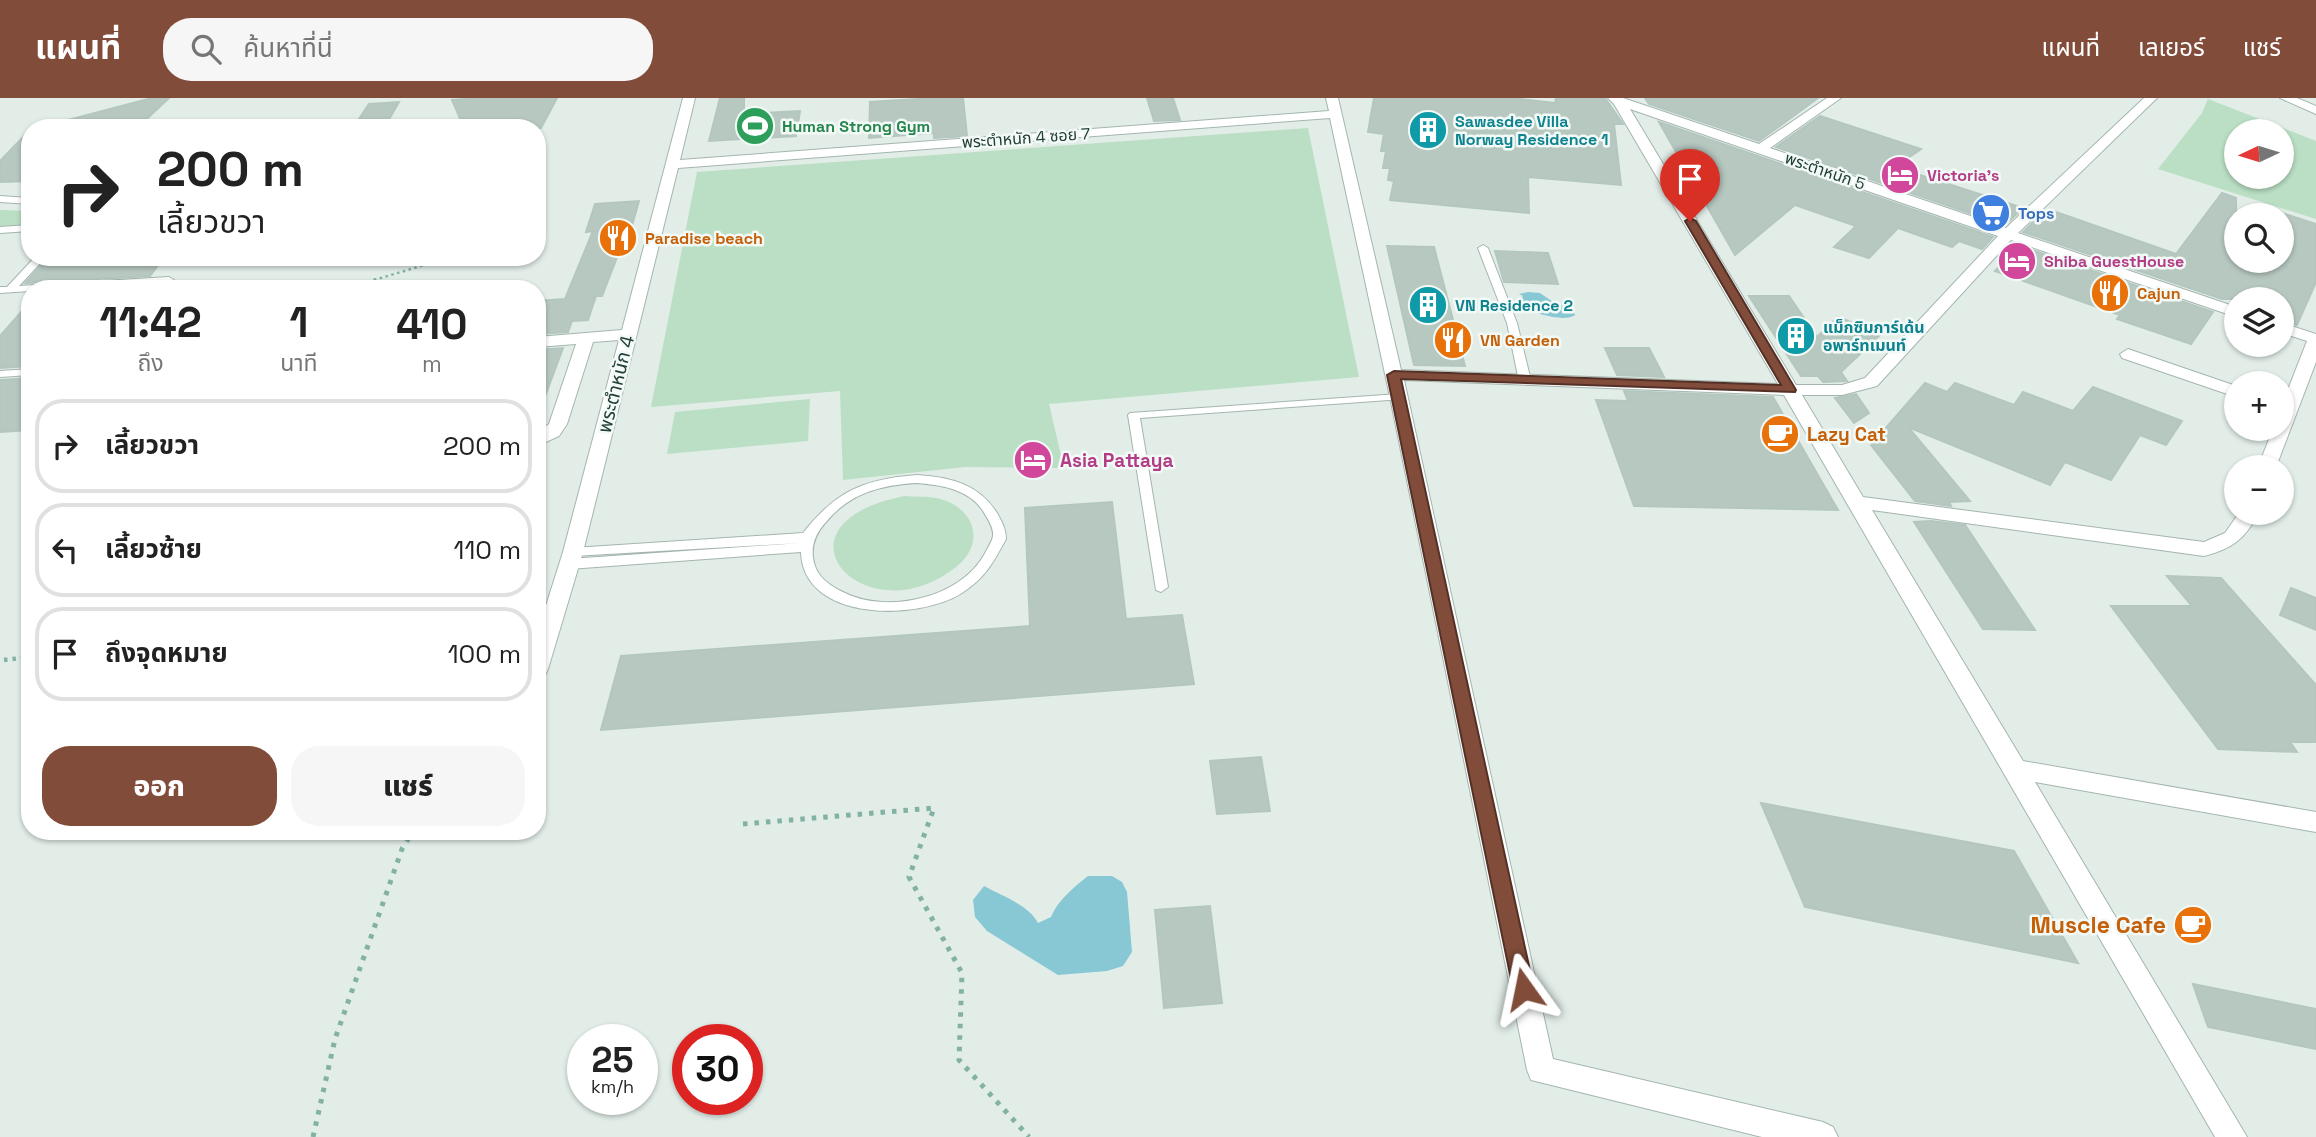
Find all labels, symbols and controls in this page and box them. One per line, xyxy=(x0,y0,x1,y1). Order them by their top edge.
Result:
search box xyxy=(163,18,653,81)
text: แผนที่ xyxy=(35,27,121,69)
icon: search xyxy=(187,30,225,68)
text: ค้นหาที่นี่ xyxy=(243,31,333,65)
text: แผนที่ xyxy=(2042,32,2100,63)
text: เลเยอร์ xyxy=(2138,32,2205,63)
text: แชร์ xyxy=(2243,32,2281,63)
sports icon: Human Strong Gym xyxy=(734,105,776,147)
building icon: Sawasdee Villa Norway Residence 1 xyxy=(1407,109,1449,151)
place label: Sawasdee Villa Norway Residence 1 xyxy=(1455,111,1609,150)
place label: Human Strong Gym xyxy=(782,116,930,137)
north arrow xyxy=(2224,119,2294,189)
map controls xyxy=(2224,119,2294,525)
street label: พระตำหนัก 4 ซอย 7 xyxy=(961,123,1091,153)
text: 200 m xyxy=(157,138,304,200)
icon: right xyxy=(42,147,133,238)
street label: พระตำหนัก 5 xyxy=(1782,147,1868,195)
pin xyxy=(1660,149,1720,221)
hotel icon: Victoria's xyxy=(1879,154,1921,196)
icon: arrive xyxy=(1671,160,1709,198)
place label: Victoria's xyxy=(1927,165,1999,186)
supermarket icon: Tops xyxy=(1970,192,2012,234)
text: เลี้ยวขวา xyxy=(157,202,265,242)
place label: Tops xyxy=(2018,203,2054,224)
button: search xyxy=(2224,203,2294,273)
restaurant icon: Paradise beach xyxy=(597,217,639,259)
place label: Paradise beach xyxy=(645,228,763,249)
hotel icon: Shiba GuestHouse xyxy=(1996,240,2038,282)
place label: Shiba GuestHouse xyxy=(2044,251,2184,272)
restaurant icon: Cajun xyxy=(2089,272,2131,314)
place label: Cajun xyxy=(2137,283,2181,304)
building icon: VN Residence 2 xyxy=(1407,284,1449,326)
button: layers xyxy=(2224,287,2294,357)
place label: VN Residence 2 xyxy=(1455,295,1573,316)
text: 11:42 xyxy=(100,296,202,349)
text: 1 xyxy=(289,296,308,349)
text: 410 xyxy=(396,298,467,351)
building icon: แม็กซิมการ์เด้น อพาร์ทเมนท์ xyxy=(1775,315,1817,357)
place label: แม็กซิมการ์เด้น อพาร์ทเมนท์ xyxy=(1823,317,1925,356)
restaurant icon: VN Garden xyxy=(1432,319,1474,361)
place label: VN Garden xyxy=(1480,330,1560,351)
street label: พระตำหนัก 4 xyxy=(592,333,640,435)
text: ถึง xyxy=(137,348,164,378)
text: นาที xyxy=(280,348,318,378)
text: m xyxy=(422,349,442,379)
button: + xyxy=(2224,371,2294,441)
cafe icon: Lazy Cat xyxy=(1759,413,1801,455)
place label: Lazy Cat xyxy=(1807,422,1886,447)
icon: right xyxy=(46,427,84,465)
text: เลี้ยวขวา xyxy=(105,428,199,462)
text: 200 m xyxy=(443,429,521,463)
hotel icon: Asia Pattaya xyxy=(1012,439,1054,481)
place label: Asia Pattaya xyxy=(1060,448,1173,473)
button: − xyxy=(2224,455,2294,525)
icon: left xyxy=(46,531,84,569)
text: เลี้ยวซ้าย xyxy=(105,532,202,566)
text: 110 m xyxy=(454,533,521,567)
icon: arrive xyxy=(46,635,84,673)
text: ถึงจุดหมาย xyxy=(105,636,228,670)
text: 100 m xyxy=(448,637,521,671)
button: ออก xyxy=(42,746,277,826)
button: แชร์ xyxy=(291,746,525,826)
cafe icon: Muscle Cafe xyxy=(2172,904,2214,946)
place label: Muscle Cafe xyxy=(2031,910,2166,940)
position arrow xyxy=(1487,952,1561,1026)
speed limit sign: 30 xyxy=(672,1024,763,1115)
text: 25 xyxy=(592,1038,633,1082)
text: km/h xyxy=(591,1075,634,1098)

